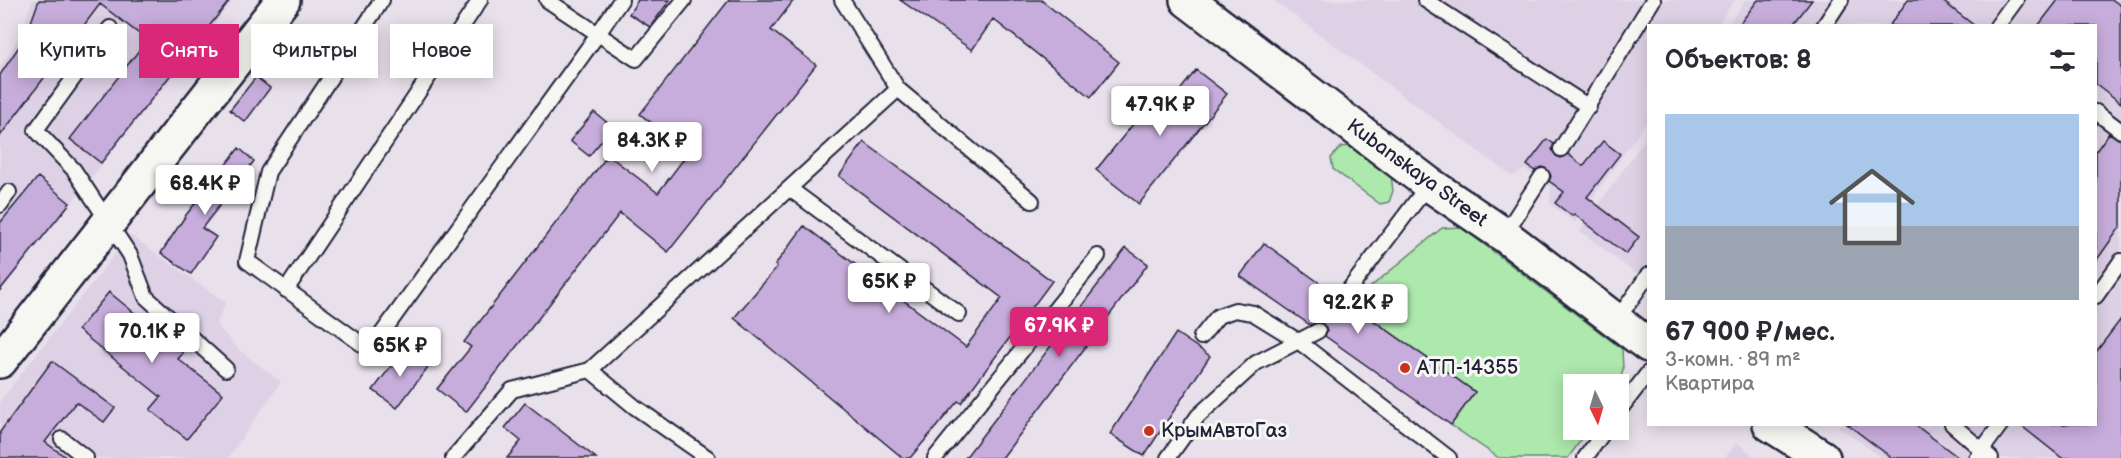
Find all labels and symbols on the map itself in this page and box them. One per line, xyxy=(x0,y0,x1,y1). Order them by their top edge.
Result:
pin: 47.9K ₽ xyxy=(1105,86,1215,137)
street label: Kubanskaya Street xyxy=(1342,114,1492,232)
pin: 84.3K ₽ xyxy=(597,122,707,173)
pin: 68.4K ₽ xyxy=(150,165,260,216)
pin: 65K ₽ xyxy=(847,263,931,314)
pin: 92.2K ₽ xyxy=(1303,284,1413,335)
pin: 67.9K ₽ xyxy=(1004,307,1114,358)
pin: 70.1K ₽ xyxy=(97,313,207,364)
pin: 65K ₽ xyxy=(358,327,442,378)
place label: АТП-14355 xyxy=(1416,356,1518,380)
marker: АТП-14355 xyxy=(1398,361,1412,375)
north arrow xyxy=(1563,374,1629,440)
place label: КрымАвтоГаз xyxy=(1161,419,1287,443)
marker: КрымАвтоГаз xyxy=(1142,424,1156,438)

